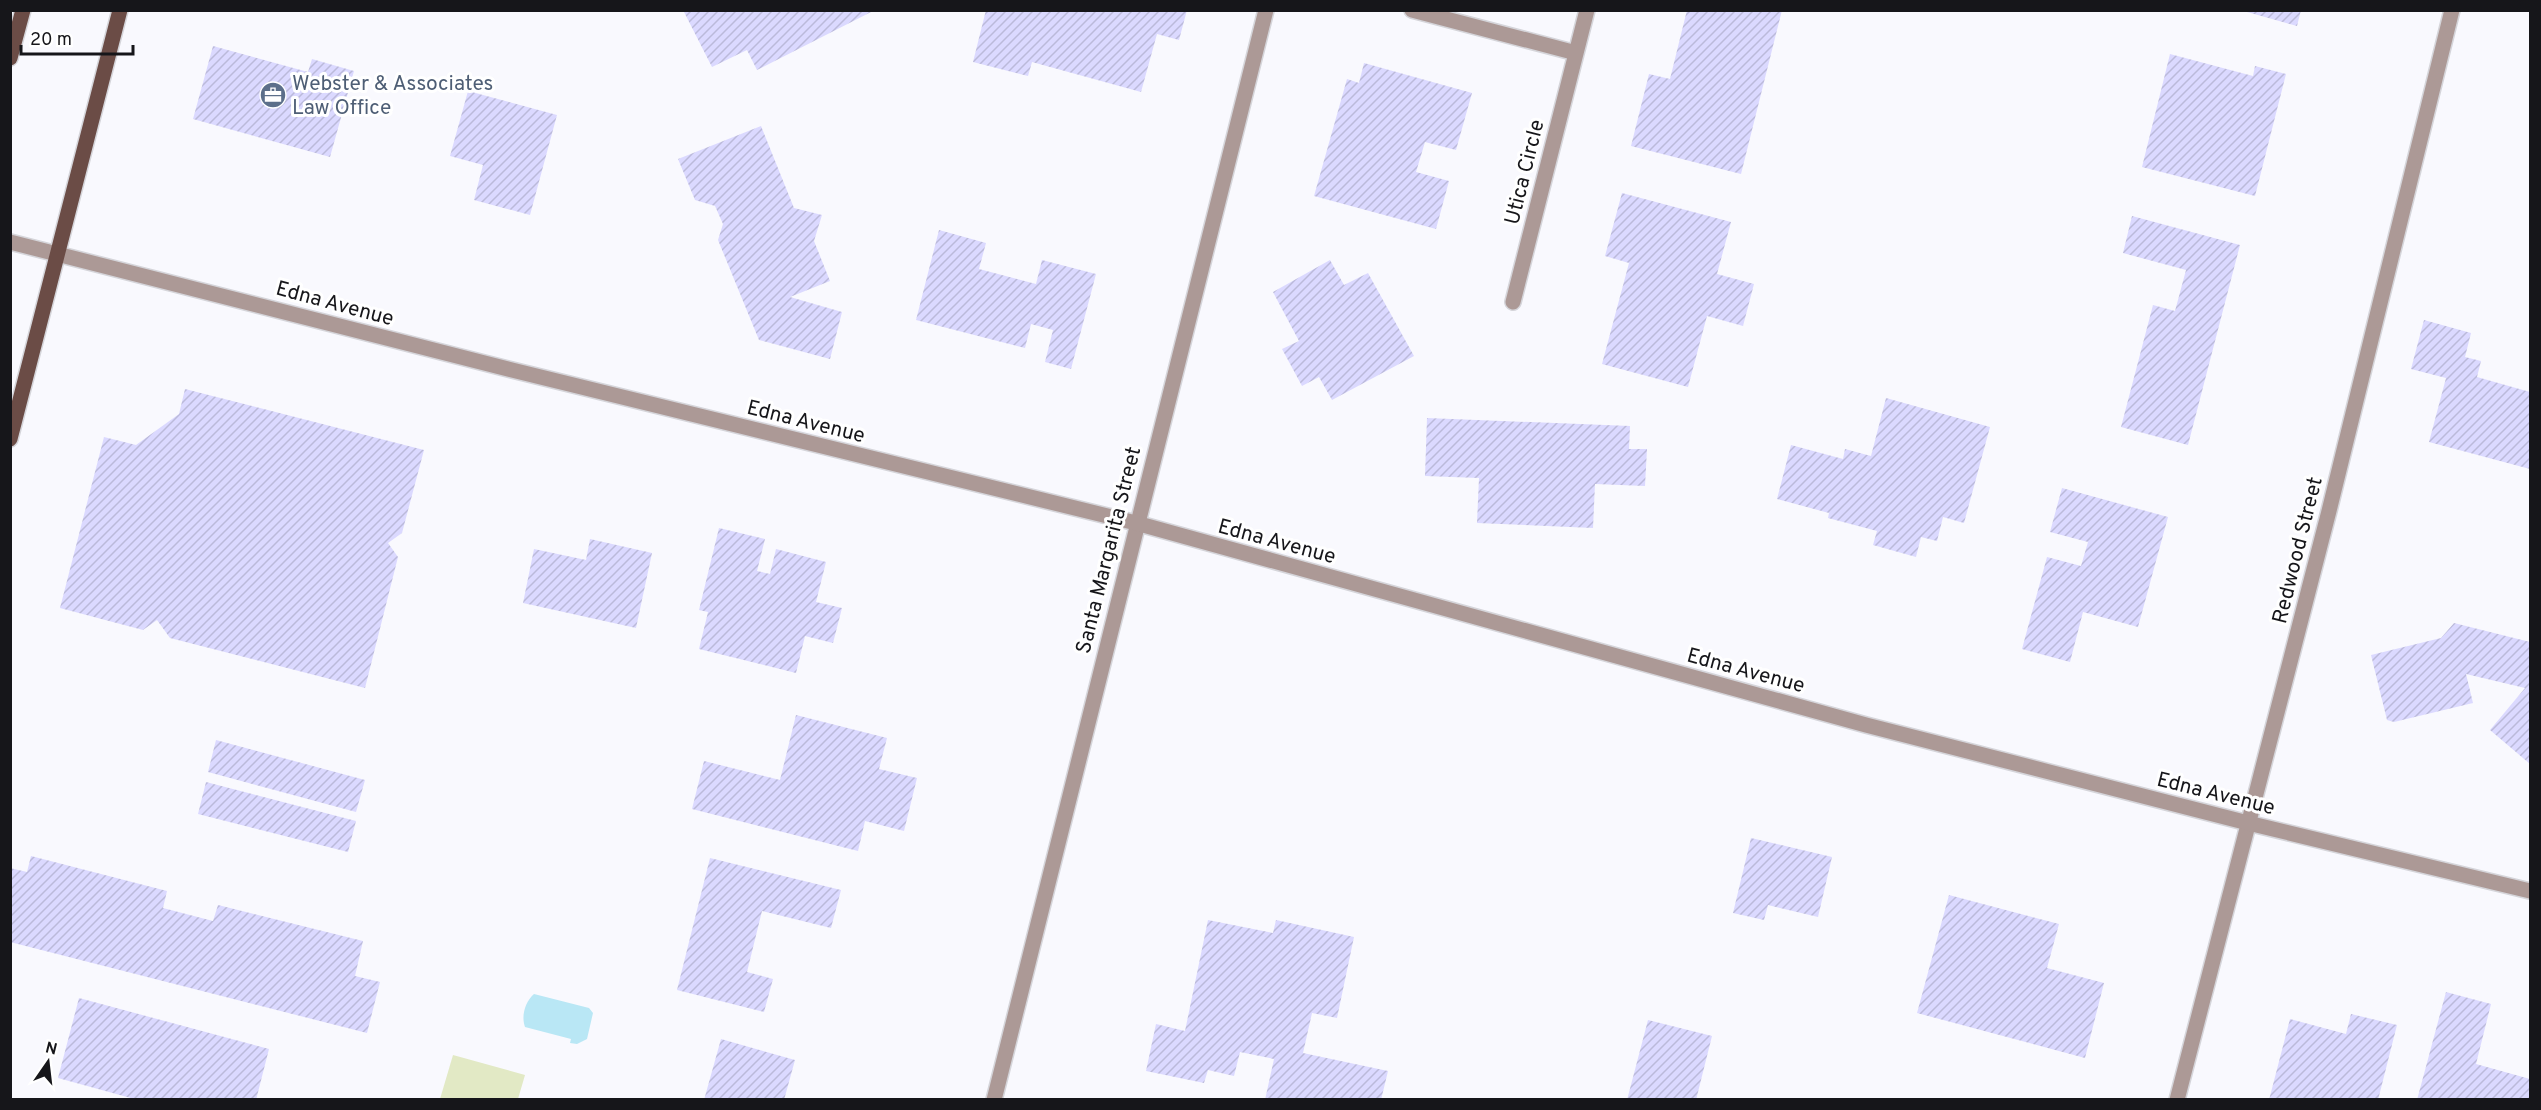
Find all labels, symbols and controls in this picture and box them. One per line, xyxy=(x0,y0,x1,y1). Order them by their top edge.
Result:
scale bar xyxy=(21,18,134,56)
text: 20 m xyxy=(30,29,72,52)
place label: Webster & Associates Law Office xyxy=(292,71,493,122)
office icon: Webster & Associates Law Office xyxy=(258,80,288,110)
street label: Utica Circle xyxy=(1499,117,1552,228)
street label: Edna Avenue xyxy=(273,276,397,333)
street label: Edna Avenue xyxy=(744,395,868,450)
street label: Santa Margarita Street xyxy=(1071,444,1148,657)
street label: Redwood Street xyxy=(2267,474,2330,627)
street label: Edna Avenue xyxy=(1215,514,1339,571)
street label: Edna Avenue xyxy=(1684,643,1808,700)
street label: Edna Avenue xyxy=(2154,767,2278,822)
north arrow xyxy=(18,1032,78,1092)
text: N xyxy=(43,1038,59,1060)

